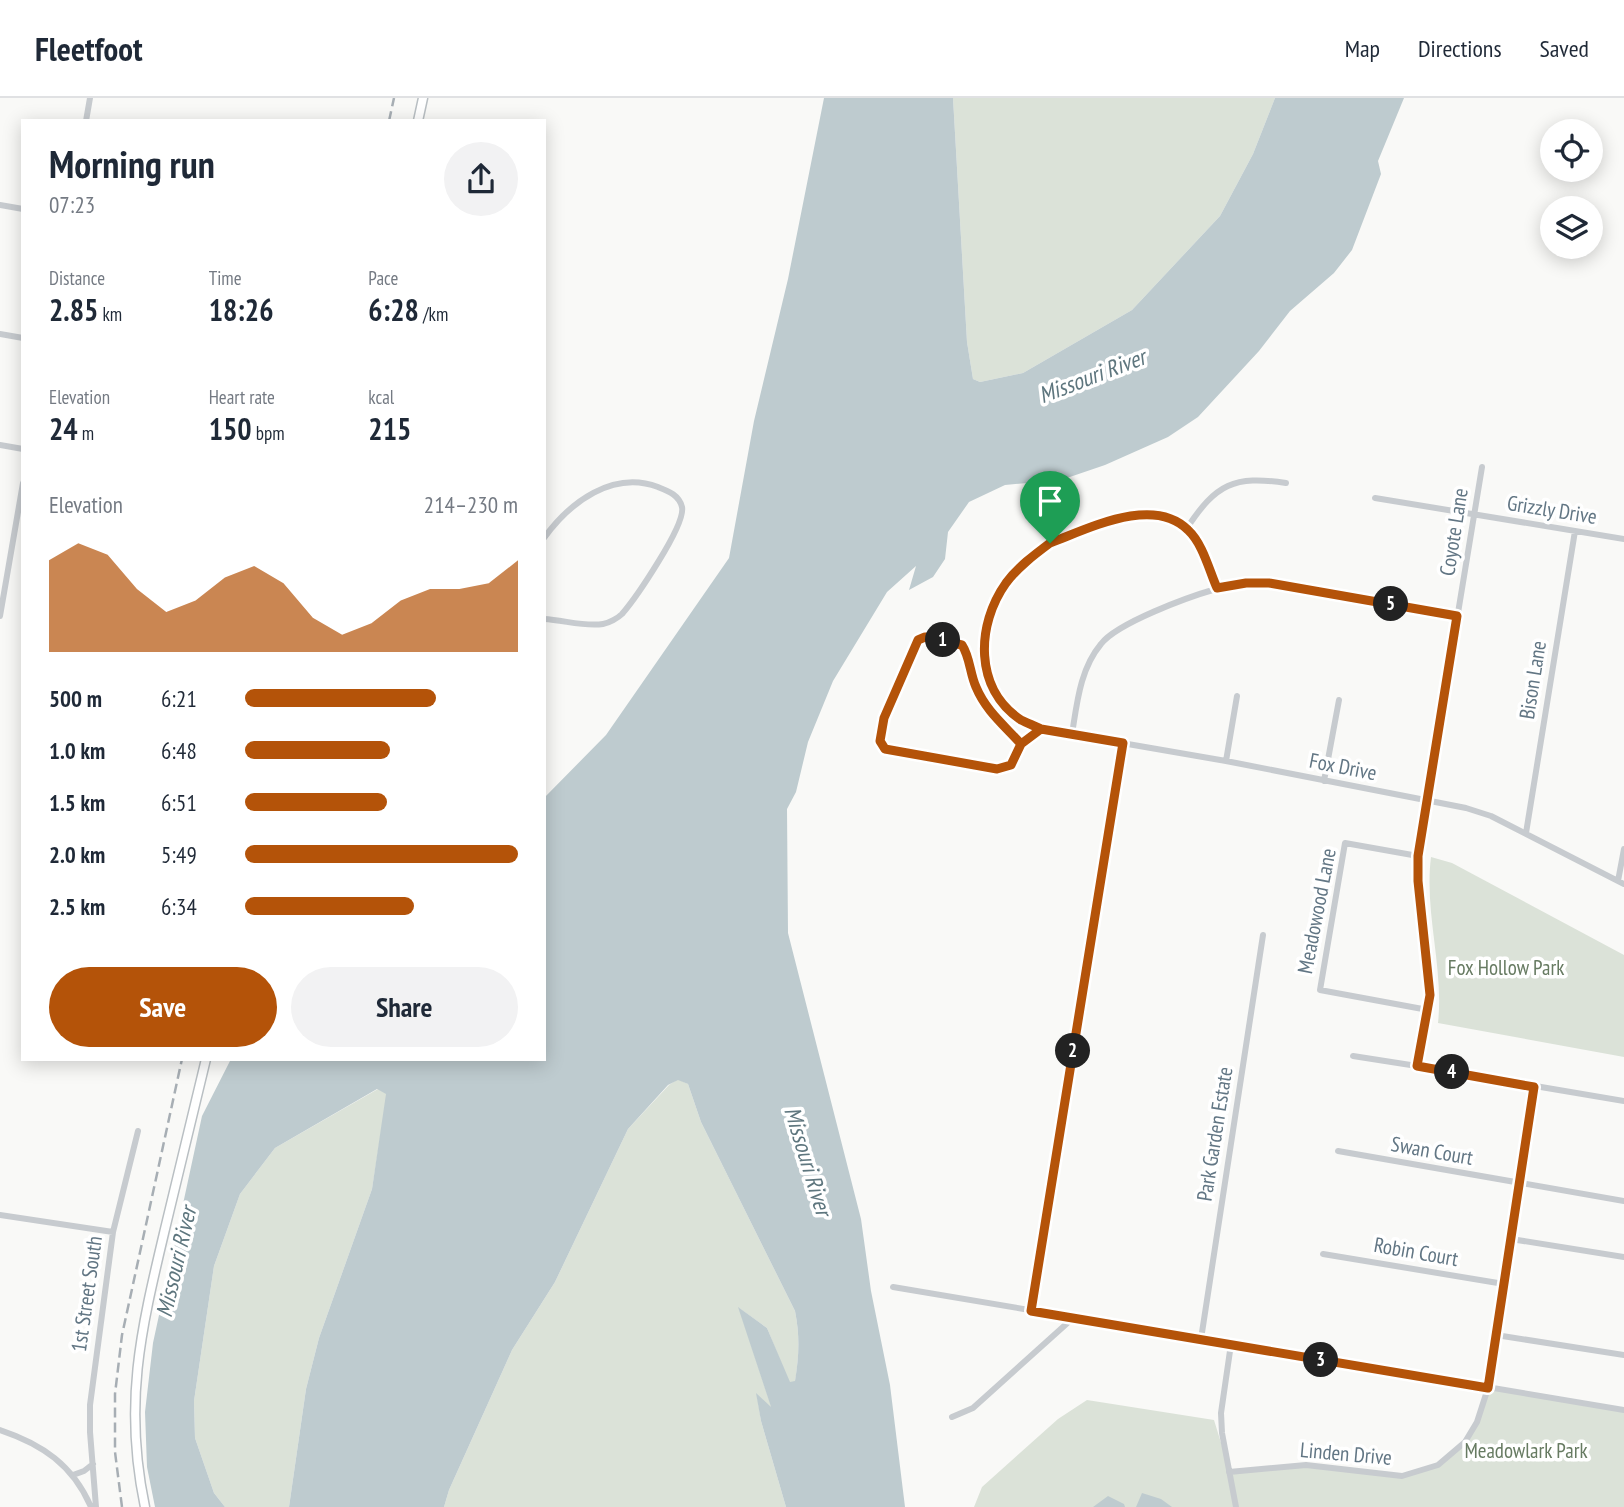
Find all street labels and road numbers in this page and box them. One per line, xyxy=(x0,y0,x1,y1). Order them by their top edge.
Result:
street label: Coyote Lane xyxy=(1433,486,1474,578)
street label: Grizzly Drive xyxy=(1505,489,1599,530)
street label: Bison Lane xyxy=(1513,639,1552,721)
street label: Fox Drive xyxy=(1307,747,1379,786)
street label: Meadowood Lane xyxy=(1291,846,1342,976)
street label: Park Garden Estate xyxy=(1191,1065,1238,1203)
street label: Swan Court xyxy=(1389,1130,1475,1171)
street label: Robin Court xyxy=(1372,1231,1460,1272)
street label: 1st Street South xyxy=(65,1234,108,1354)
street label: Linden Drive xyxy=(1299,1436,1393,1471)

